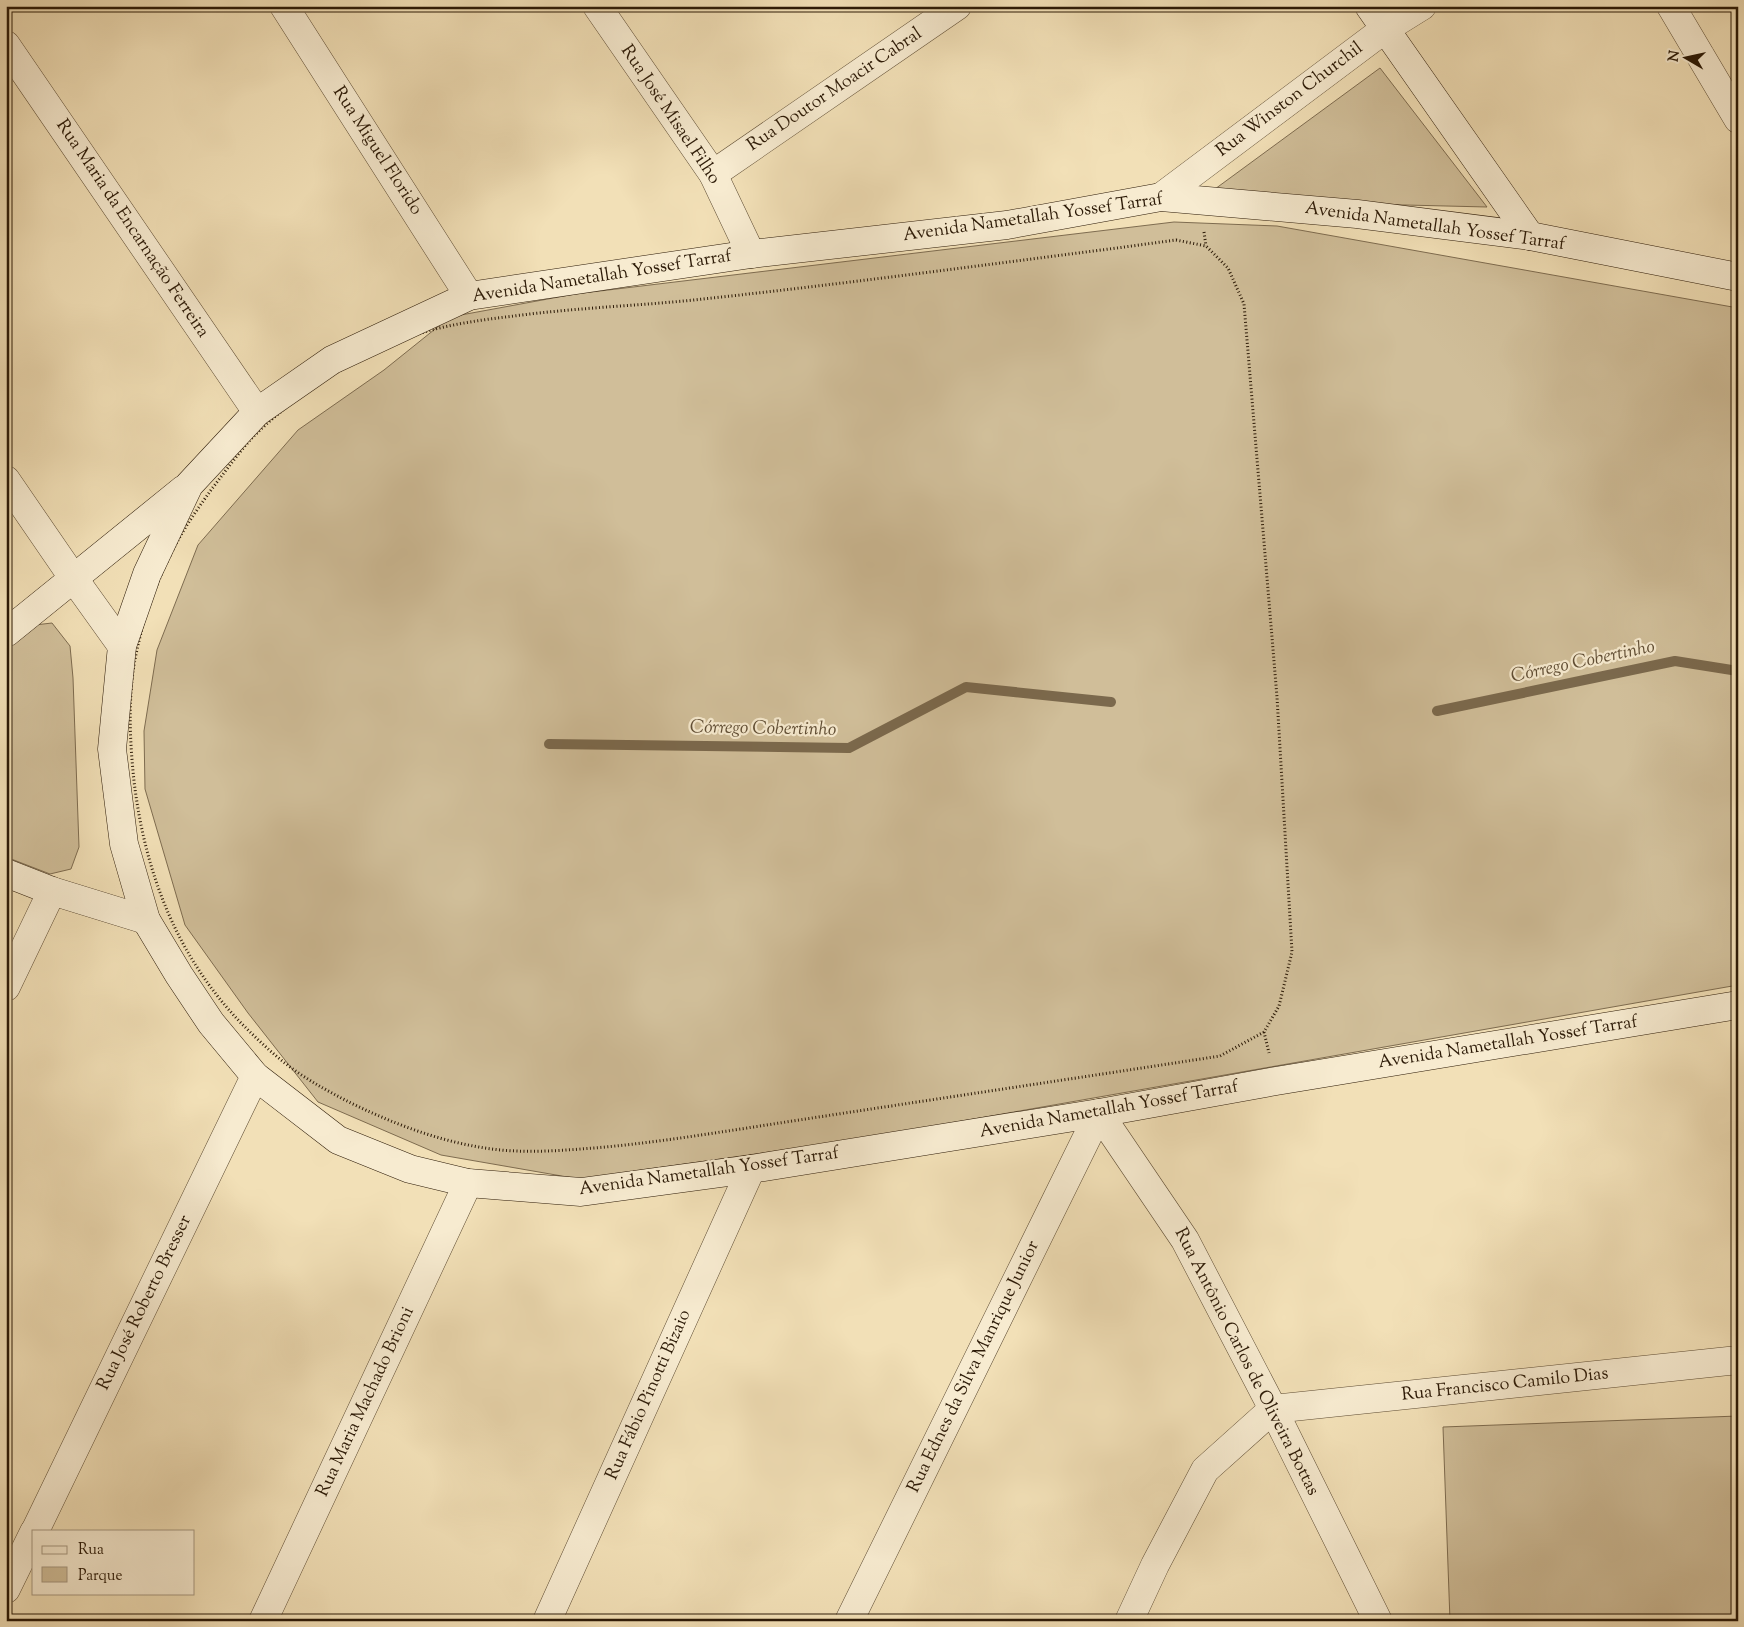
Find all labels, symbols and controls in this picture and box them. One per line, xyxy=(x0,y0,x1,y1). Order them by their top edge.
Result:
street label: Rua Doutor Moacir Cabral xyxy=(742,22,928,158)
north arrow xyxy=(1662,32,1712,82)
street label: Rua Winston Churchil xyxy=(1211,36,1369,164)
street label: Rua José Misael Filho xyxy=(614,40,727,190)
text: N xyxy=(1664,49,1686,63)
street label: Rua Miguel Florido xyxy=(326,81,429,221)
street label: Rua Maria da Encarnação Ferreira xyxy=(49,115,215,343)
street label: Avenida Nametallah Yossef Tarraf xyxy=(901,187,1165,249)
street label: Avenida Nametallah Yossef Tarraf xyxy=(1303,196,1567,258)
street label: Avenida Nametallah Yossef Tarraf xyxy=(470,244,734,310)
water label: Córrego Cobertinho xyxy=(1509,634,1657,690)
water label: Córrego Cobertinho xyxy=(690,714,836,744)
street label: Avenida Nametallah Yossef Tarraf xyxy=(1376,1010,1640,1076)
street label: Avenida Nametallah Yossef Tarraf xyxy=(978,1074,1241,1146)
street label: Avenida Nametallah Yossef Tarraf xyxy=(577,1141,841,1203)
street label: Rua José Roberto Bresser xyxy=(91,1211,199,1395)
street label: Rua Antônio Carlos de Oliveira Bottas xyxy=(1167,1224,1325,1500)
street label: Rua Ednes da Silva Manrique Junior xyxy=(901,1236,1047,1497)
street label: Rua Maria Machado Brioni xyxy=(310,1303,422,1501)
street label: Rua Fábio Pinotti Bizaio xyxy=(600,1305,698,1484)
street label: Rua Francisco Camilo Dias xyxy=(1400,1361,1610,1409)
legend xyxy=(32,1530,195,1594)
text: Rua xyxy=(78,1540,104,1561)
text: Parque xyxy=(78,1566,122,1587)

